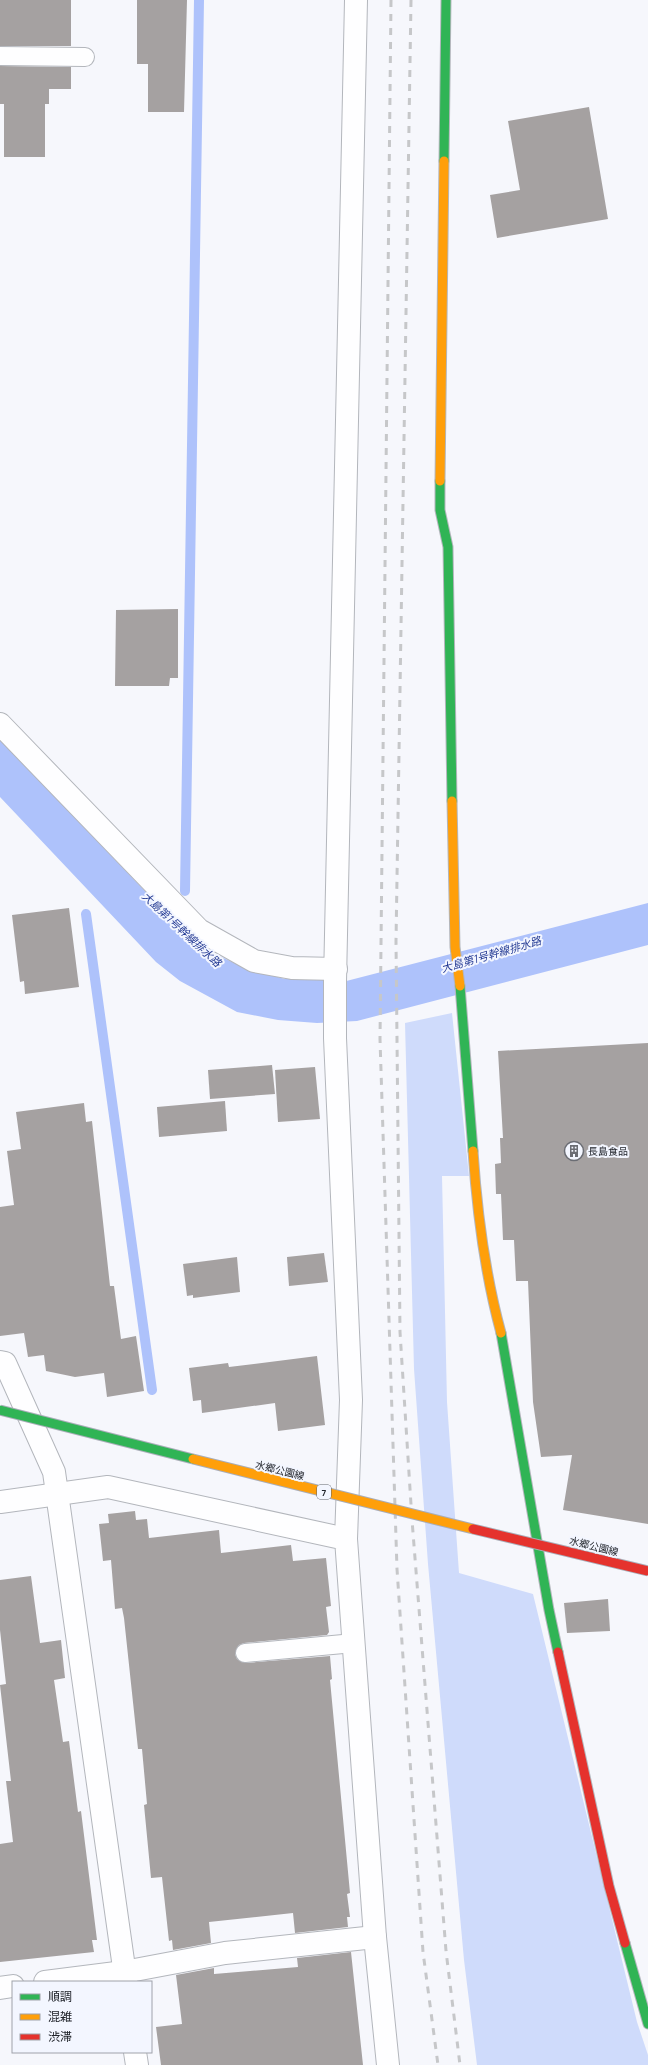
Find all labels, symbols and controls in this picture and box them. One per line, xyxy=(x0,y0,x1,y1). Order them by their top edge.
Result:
water label: 大島第1号幹線排水路 xyxy=(139,888,226,970)
water label: 大島第1号幹線排水路 xyxy=(439,932,544,975)
building icon: 長島食品 xyxy=(563,1140,585,1162)
place label: 長島食品 xyxy=(588,1144,628,1158)
street label: 水郷公園線 xyxy=(254,1457,306,1483)
road number: 7 xyxy=(317,1485,331,1499)
street label: 水郷公園線 xyxy=(568,1533,620,1559)
legend xyxy=(12,1981,152,2053)
text: 順調 xyxy=(48,1988,72,2005)
text: 混雑 xyxy=(48,2008,72,2025)
text: 渋滞 xyxy=(48,2028,72,2045)

